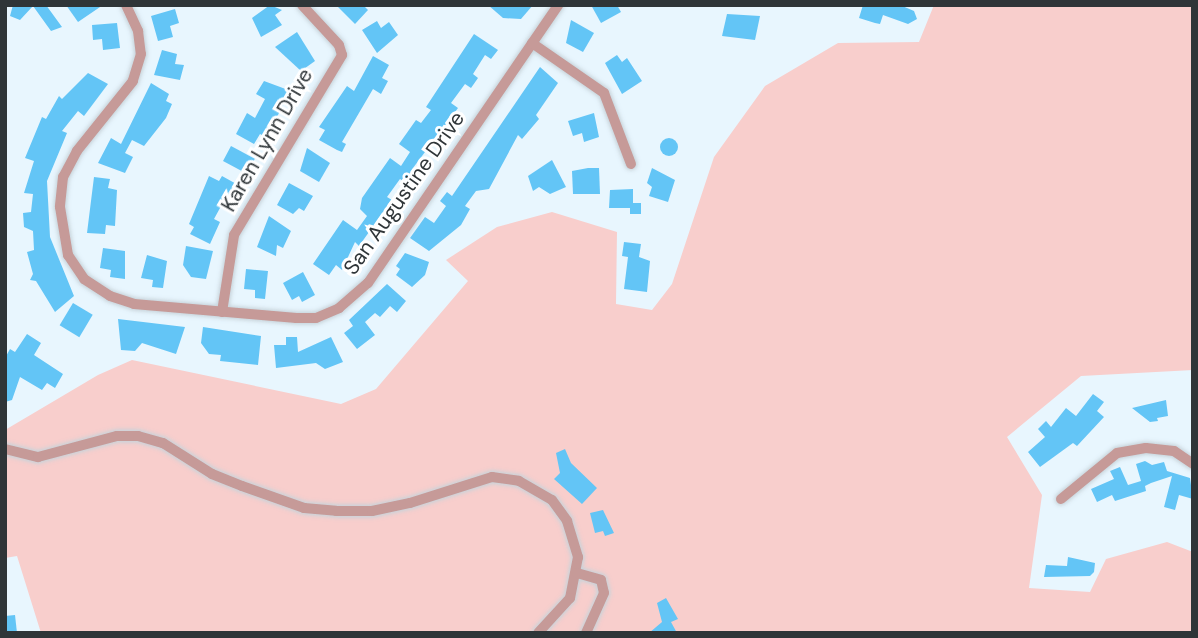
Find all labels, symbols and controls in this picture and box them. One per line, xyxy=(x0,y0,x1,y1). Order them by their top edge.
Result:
street label: Karen Lynn Drive xyxy=(216,64,318,216)
street label: San Augustine Drive xyxy=(338,107,470,279)

